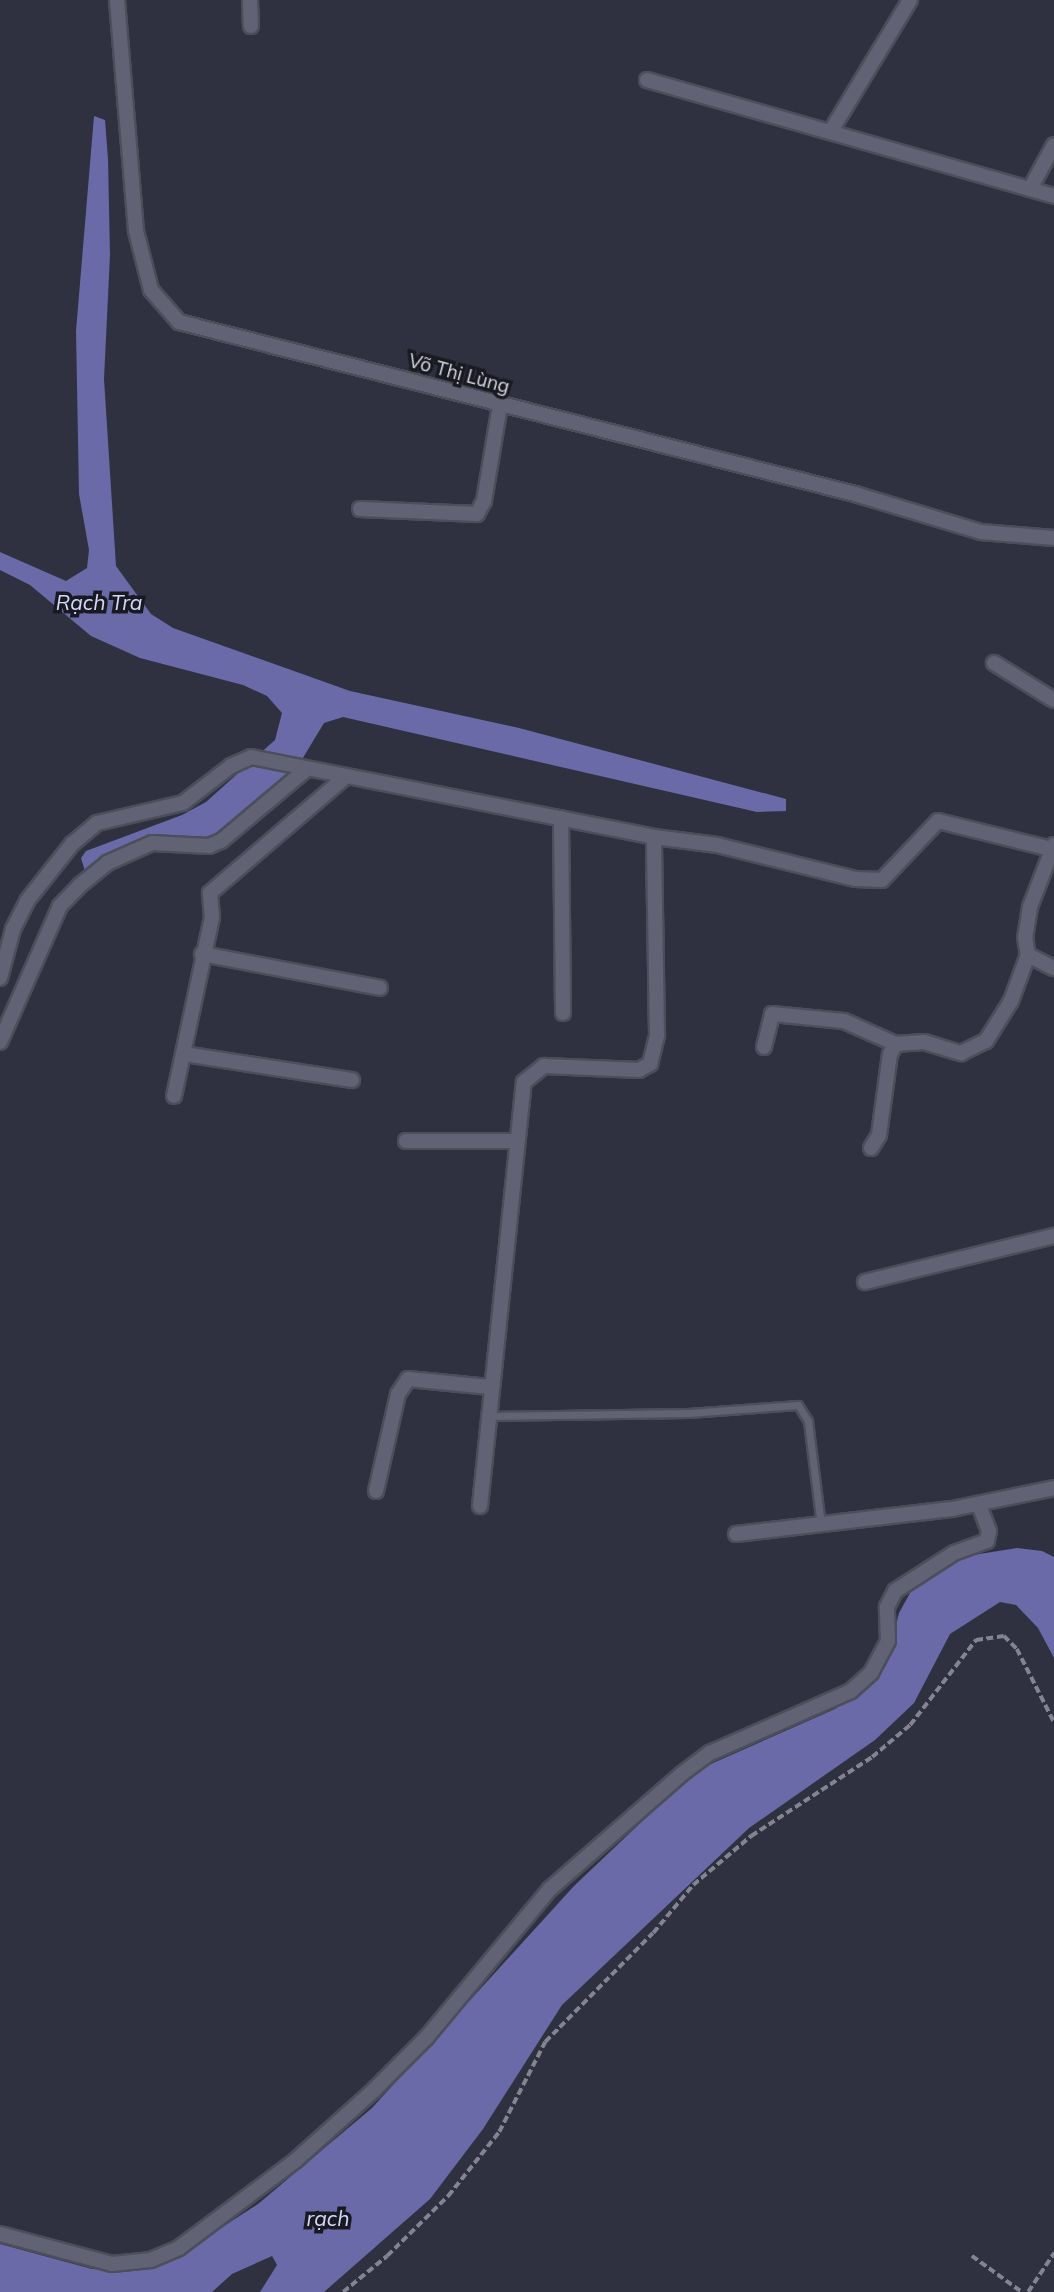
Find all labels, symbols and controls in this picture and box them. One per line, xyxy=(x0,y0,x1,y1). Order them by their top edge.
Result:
street label: Võ Thị Lùng xyxy=(406,350,512,398)
water label: Rạch Tra xyxy=(56,589,142,615)
water label: rạch xyxy=(307,2205,349,2231)

